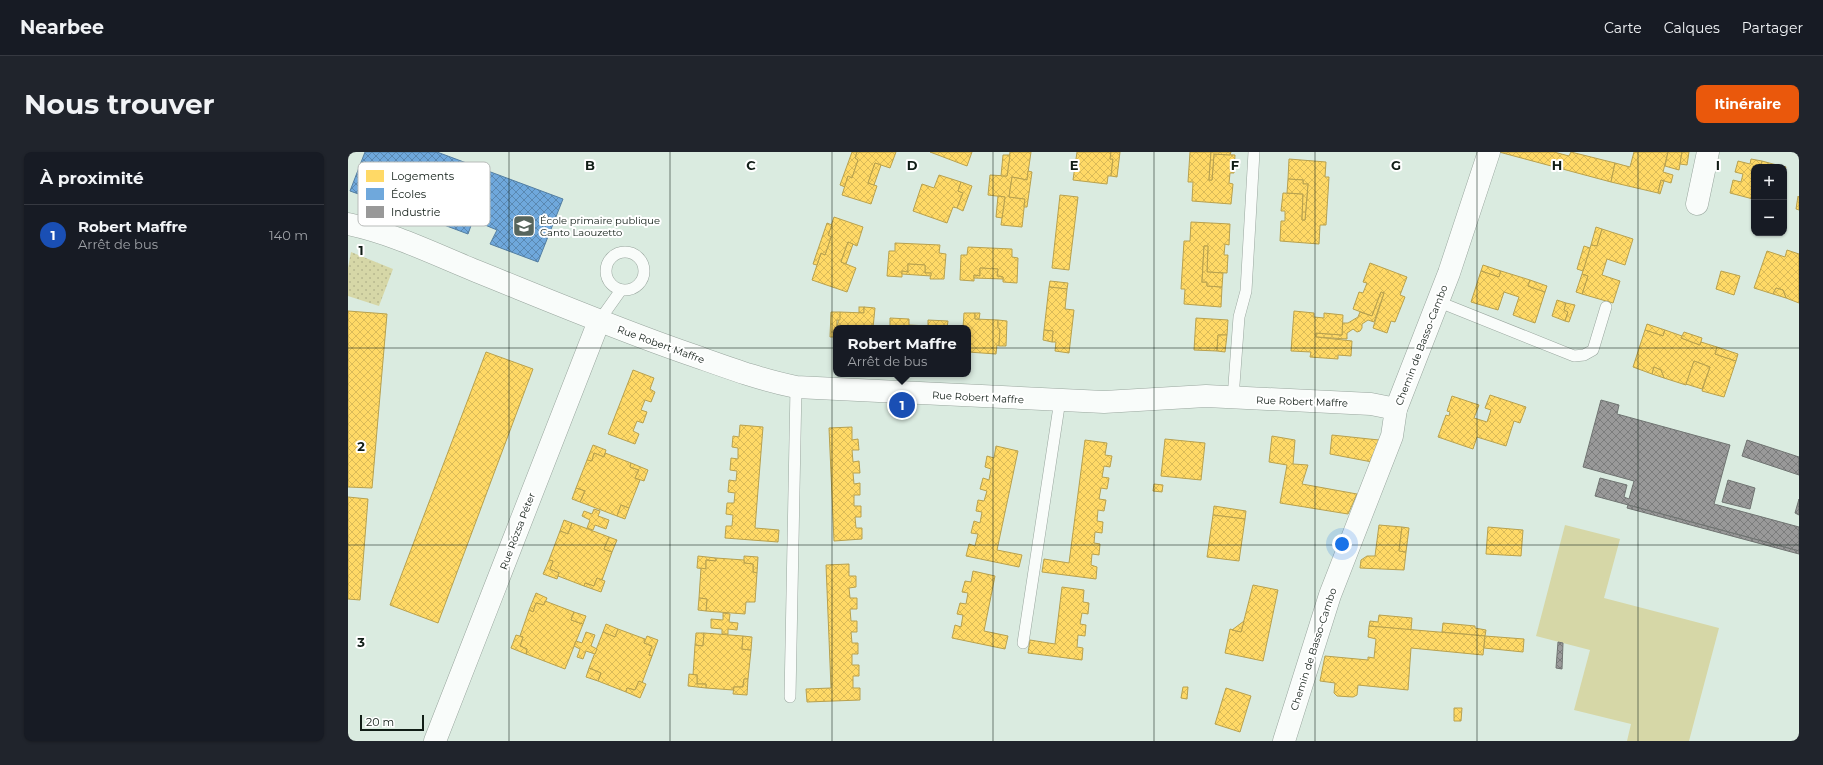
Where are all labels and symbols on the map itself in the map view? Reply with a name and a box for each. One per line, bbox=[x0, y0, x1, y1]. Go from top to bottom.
text: B bbox=[585, 157, 595, 173]
text: C bbox=[746, 157, 756, 173]
text: D bbox=[907, 157, 918, 173]
text: E bbox=[1070, 157, 1079, 173]
text: F bbox=[1231, 157, 1239, 173]
text: G bbox=[1391, 157, 1401, 173]
text: H bbox=[1552, 157, 1562, 173]
text: I bbox=[1716, 157, 1720, 173]
legend bbox=[358, 162, 490, 226]
text: Logements bbox=[391, 169, 455, 183]
text: Écoles bbox=[391, 187, 427, 201]
text: Industrie bbox=[391, 205, 441, 219]
school or university icon: École primaire publique Canto Laouzetto bbox=[511, 213, 537, 239]
place label: École primaire publique Canto Laouzetto bbox=[540, 214, 660, 239]
text: 1 bbox=[358, 242, 364, 258]
street label: Chemin de Basso-Cambo bbox=[1392, 283, 1450, 407]
street label: Rue Robert Maffre bbox=[615, 323, 706, 366]
street label: Rue Robert Maffre bbox=[932, 389, 1024, 406]
pin: 1 bbox=[889, 390, 915, 420]
street label: Rue Robert Maffre bbox=[1256, 393, 1348, 410]
text: 2 bbox=[357, 438, 365, 454]
street label: Rue Rózsa Péter bbox=[497, 491, 538, 572]
your location bbox=[1332, 534, 1352, 554]
street label: Chemin de Basso-Cambo bbox=[1288, 586, 1339, 712]
text: 3 bbox=[356, 634, 365, 650]
scale bar bbox=[360, 713, 424, 732]

